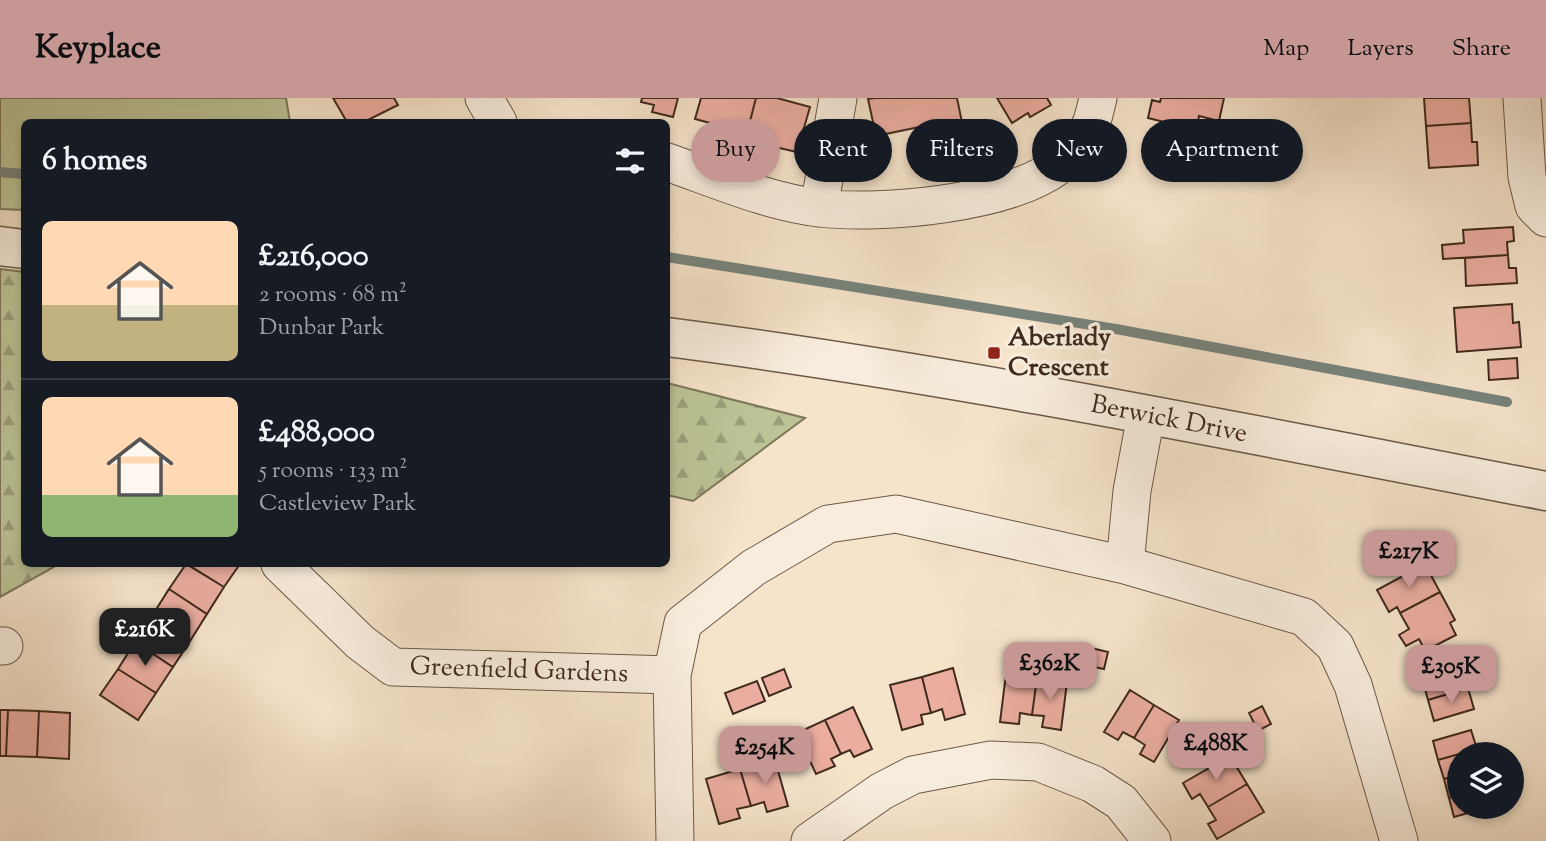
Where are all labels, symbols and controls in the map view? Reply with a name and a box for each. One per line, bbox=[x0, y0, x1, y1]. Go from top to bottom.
text: Keyplace bbox=[35, 25, 161, 73]
text: Map bbox=[1263, 32, 1309, 66]
text: Layers bbox=[1347, 32, 1414, 66]
text: Share bbox=[1452, 32, 1511, 66]
chip: Buy bbox=[691, 119, 780, 182]
chip: Rent bbox=[794, 119, 892, 182]
chip: Filters bbox=[906, 119, 1018, 182]
chip: New bbox=[1032, 119, 1127, 182]
chip: Apartment bbox=[1141, 119, 1303, 182]
text: 6 homes bbox=[42, 140, 147, 183]
icon: filters bbox=[611, 142, 649, 180]
text: £216,000 bbox=[259, 236, 369, 279]
icon: home bbox=[98, 249, 182, 333]
text: 2 rooms · 68 m² bbox=[259, 279, 407, 312]
text: Dunbar Park bbox=[259, 312, 384, 345]
place label: Aberlady Crescent bbox=[1008, 320, 1111, 387]
marker: Aberlady Crescent bbox=[986, 345, 1002, 361]
street label: Berwick Drive bbox=[1088, 387, 1250, 453]
text: £488,000 bbox=[259, 412, 375, 455]
icon: home bbox=[98, 425, 182, 509]
text: 5 rooms · 133 m² bbox=[259, 455, 407, 488]
text: Castleview Park bbox=[259, 488, 416, 521]
pin: £217K bbox=[1360, 531, 1458, 590]
text: £217K bbox=[1379, 536, 1439, 569]
pin: £216K bbox=[96, 608, 194, 668]
text: £216K bbox=[115, 614, 175, 647]
pin: £362K bbox=[1001, 642, 1099, 702]
pin: £305K bbox=[1402, 646, 1500, 705]
text: £362K bbox=[1020, 648, 1080, 681]
street label: Greenfield Gardens bbox=[409, 649, 629, 693]
text: £305K bbox=[1422, 651, 1480, 684]
pin: £488K bbox=[1167, 722, 1265, 782]
pin: £254K bbox=[716, 726, 814, 786]
text: £488K bbox=[1184, 728, 1248, 761]
text: £254K bbox=[735, 732, 795, 765]
map controls bbox=[1447, 742, 1524, 819]
button: layers bbox=[1447, 742, 1524, 819]

